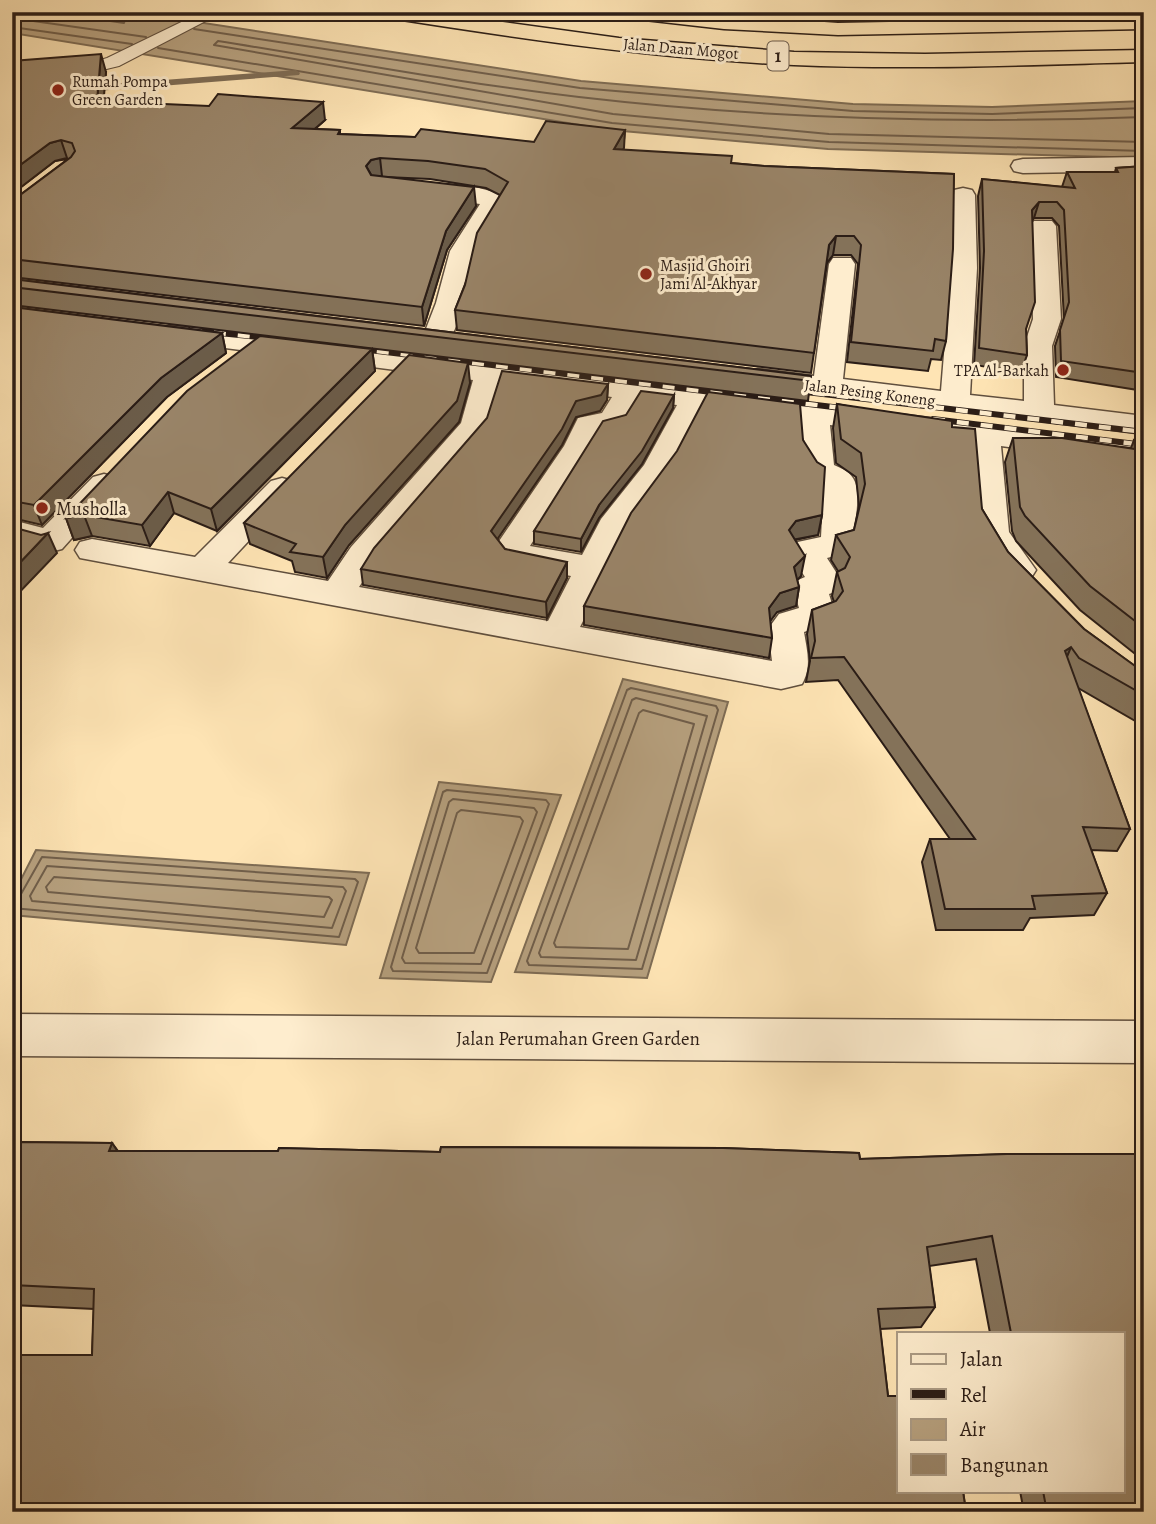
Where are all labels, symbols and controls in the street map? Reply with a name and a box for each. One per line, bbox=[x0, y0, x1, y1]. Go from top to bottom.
street label: Jalan Daan Mogot bbox=[622, 33, 740, 65]
road number: 1 bbox=[768, 42, 788, 70]
place label: Rumah Pompa Green Garden bbox=[72, 71, 168, 111]
marker: Rumah Pompa Green Garden bbox=[50, 82, 66, 98]
place label: Masjid Ghoiri Jami Al-Akhyar bbox=[660, 255, 757, 295]
marker: Masjid Ghoiri Jami Al-Akhyar bbox=[638, 266, 654, 282]
place label: TPA Al-Barkah bbox=[954, 360, 1049, 382]
marker: TPA Al-Barkah bbox=[1055, 362, 1071, 378]
street label: Jalan Pesing Koneng bbox=[803, 374, 937, 412]
place label: Musholla bbox=[56, 496, 128, 522]
marker: Musholla bbox=[34, 500, 50, 516]
street label: Jalan Perumahan Green Garden bbox=[456, 1026, 700, 1052]
legend bbox=[897, 1332, 1124, 1492]
text: Jalan bbox=[960, 1345, 1002, 1373]
text: Rel bbox=[960, 1381, 987, 1409]
text: Air bbox=[959, 1415, 986, 1443]
text: Bangunan bbox=[960, 1451, 1049, 1479]

